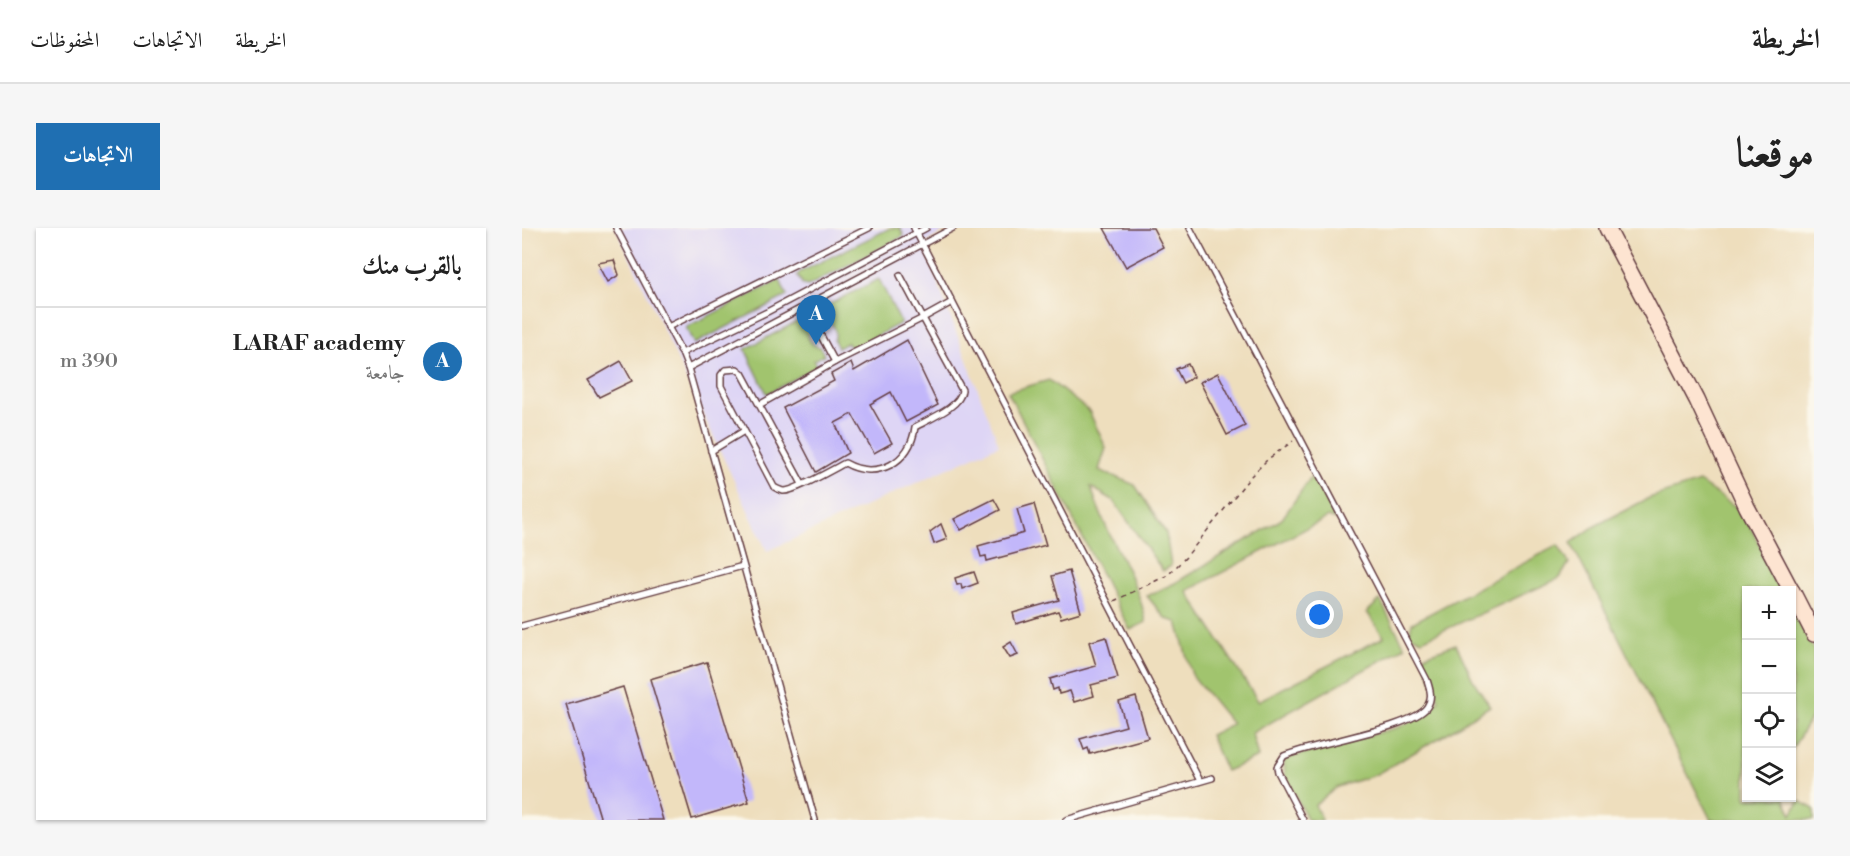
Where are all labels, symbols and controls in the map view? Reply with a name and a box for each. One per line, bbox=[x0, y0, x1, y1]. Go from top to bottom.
text: الخريطة bbox=[1752, 22, 1820, 57]
text: المحفوظات bbox=[30, 28, 99, 54]
text: الاتجاهات bbox=[132, 28, 202, 54]
text: الخريطة bbox=[235, 28, 286, 54]
button: الاتجاهات bbox=[36, 123, 160, 190]
text: موقعنا bbox=[1736, 127, 1814, 180]
text: بالقرب منك bbox=[362, 250, 462, 282]
pin: A bbox=[796, 296, 836, 345]
text: LARAF academy bbox=[233, 330, 405, 357]
text: 390 m bbox=[60, 349, 118, 374]
text: A bbox=[435, 349, 450, 374]
text: جامعة bbox=[366, 361, 405, 386]
map controls bbox=[1742, 586, 1796, 802]
button: + bbox=[1742, 586, 1796, 640]
your location bbox=[1305, 600, 1334, 629]
button: − bbox=[1742, 640, 1796, 694]
button: locate bbox=[1742, 694, 1796, 748]
button: layers bbox=[1742, 748, 1796, 802]

